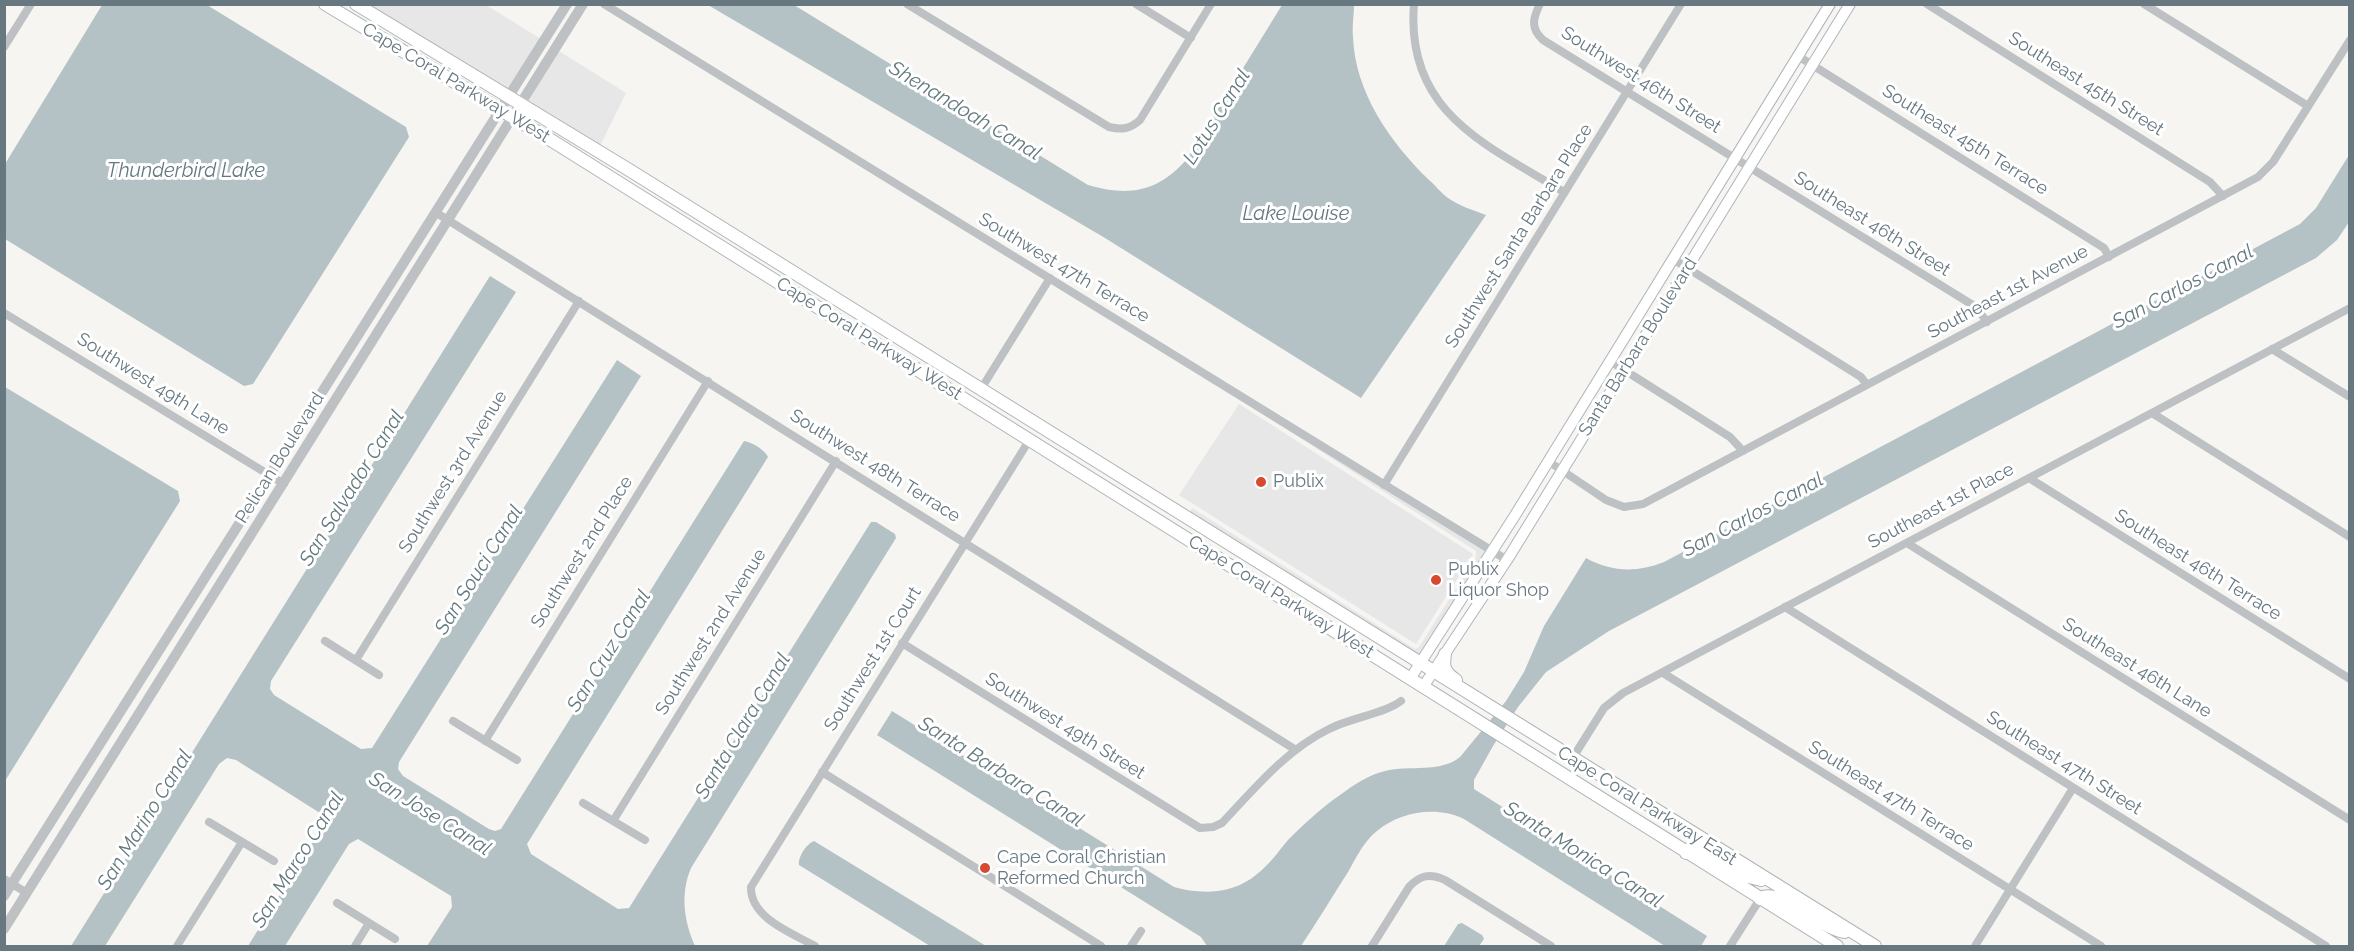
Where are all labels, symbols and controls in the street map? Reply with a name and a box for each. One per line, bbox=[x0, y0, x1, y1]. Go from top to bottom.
street label: Cape Coral Parkway West bbox=[358, 18, 554, 148]
street label: Southwest 46th Street bbox=[1557, 22, 1725, 138]
street label: Southeast 45th Street bbox=[2004, 27, 2168, 141]
water label: Shenandoah Canal bbox=[885, 56, 1045, 166]
water label: Lotus Canal bbox=[1178, 65, 1256, 169]
street label: Southeast 45th Terrace bbox=[1878, 80, 2052, 200]
street label: Southwest Santa Barbara Place bbox=[1441, 120, 1597, 352]
water label: Thunderbird Lake bbox=[107, 159, 265, 183]
street label: Southeast 46th Street bbox=[1790, 167, 1954, 281]
water label: Lake Louise bbox=[1243, 202, 1349, 226]
street label: Southwest 47th Terrace bbox=[975, 208, 1153, 328]
water label: San Carlos Canal bbox=[2108, 240, 2258, 334]
street label: Southeast 1st Avenue bbox=[1924, 241, 2092, 343]
street label: Santa Barbara Boulevard bbox=[1574, 254, 1702, 440]
street label: Cape Coral Parkway West bbox=[772, 273, 966, 405]
street label: Southwest 49th Lane bbox=[73, 328, 233, 440]
street label: Southwest 3rd Avenue bbox=[394, 387, 512, 557]
street label: Pelican Boulevard bbox=[231, 389, 329, 527]
street label: Southwest 48th Terrace bbox=[786, 405, 964, 527]
water label: San Salvador Canal bbox=[294, 406, 410, 570]
street label: Southeast 1st Place bbox=[1864, 458, 2018, 554]
water label: San Carlos Canal bbox=[1678, 468, 1828, 562]
place label: Publix bbox=[1273, 471, 1324, 493]
street label: Southwest 2nd Place bbox=[527, 472, 637, 632]
marker: Publix bbox=[1254, 475, 1268, 489]
water label: San Souci Canal bbox=[430, 501, 528, 639]
street label: Southeast 46th Terrace bbox=[2111, 505, 2285, 625]
street label: Cape Coral Parkway West bbox=[1184, 531, 1378, 663]
street label: Southwest 2nd Avenue bbox=[651, 545, 771, 719]
place label: Publix Liquor Shop bbox=[1448, 559, 1549, 602]
marker: Publix Liquor Shop bbox=[1429, 573, 1443, 587]
street label: Southwest 1st Court bbox=[820, 583, 926, 735]
water label: San Cruz Canal bbox=[562, 586, 656, 716]
street label: Southeast 46th Lane bbox=[2058, 613, 2216, 723]
water label: Santa Clara Canal bbox=[690, 649, 796, 803]
street label: Southwest 49th Street bbox=[981, 668, 1149, 784]
street label: Southeast 47th Street bbox=[1982, 706, 2146, 820]
water label: Santa Barbara Canal bbox=[914, 711, 1088, 833]
street label: Southeast 47th Terrace bbox=[1804, 736, 1978, 856]
street label: Cape Coral Parkway East bbox=[1553, 742, 1741, 870]
water label: San Marino Canal bbox=[92, 746, 198, 894]
water label: San Jose Canal bbox=[365, 767, 495, 861]
water label: San Marco Canal bbox=[247, 788, 349, 932]
water label: Santa Monica Canal bbox=[1499, 797, 1667, 913]
place label: Cape Coral Christian Reformed Church bbox=[997, 847, 1166, 890]
marker: Cape Coral Christian Reformed Church bbox=[978, 861, 992, 875]

